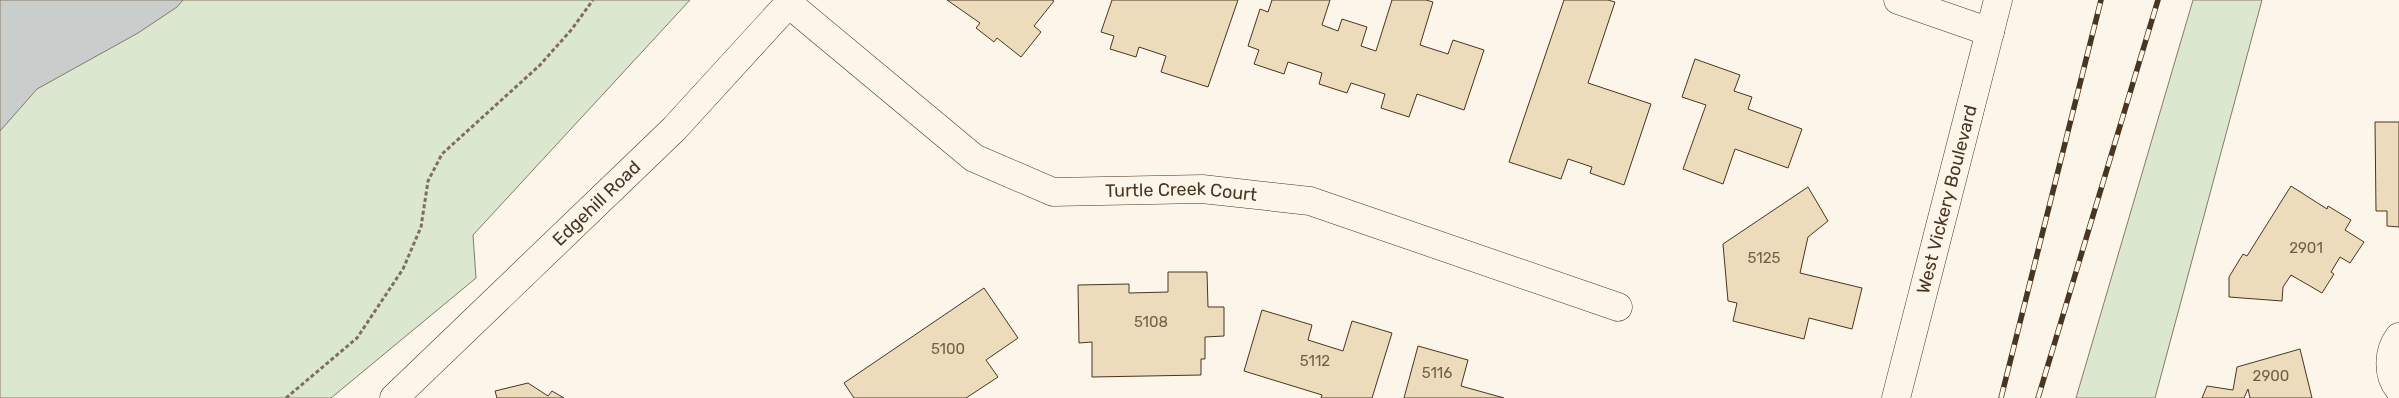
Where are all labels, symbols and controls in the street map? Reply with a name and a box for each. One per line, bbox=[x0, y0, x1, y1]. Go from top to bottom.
street label: West Vickery Boulevard bbox=[1912, 103, 1982, 296]
street label: Edgehill Road bbox=[548, 156, 645, 251]
street label: Turtle Creek Court bbox=[1105, 178, 1258, 206]
house number: 2901 bbox=[2289, 239, 2323, 257]
house number: 5125 bbox=[1748, 249, 1780, 267]
house number: 5108 bbox=[1134, 313, 1168, 331]
house number: 5100 bbox=[931, 340, 965, 358]
house number: 5112 bbox=[1300, 352, 1330, 370]
house number: 5116 bbox=[1422, 364, 1452, 382]
house number: 2900 bbox=[2253, 367, 2289, 385]

